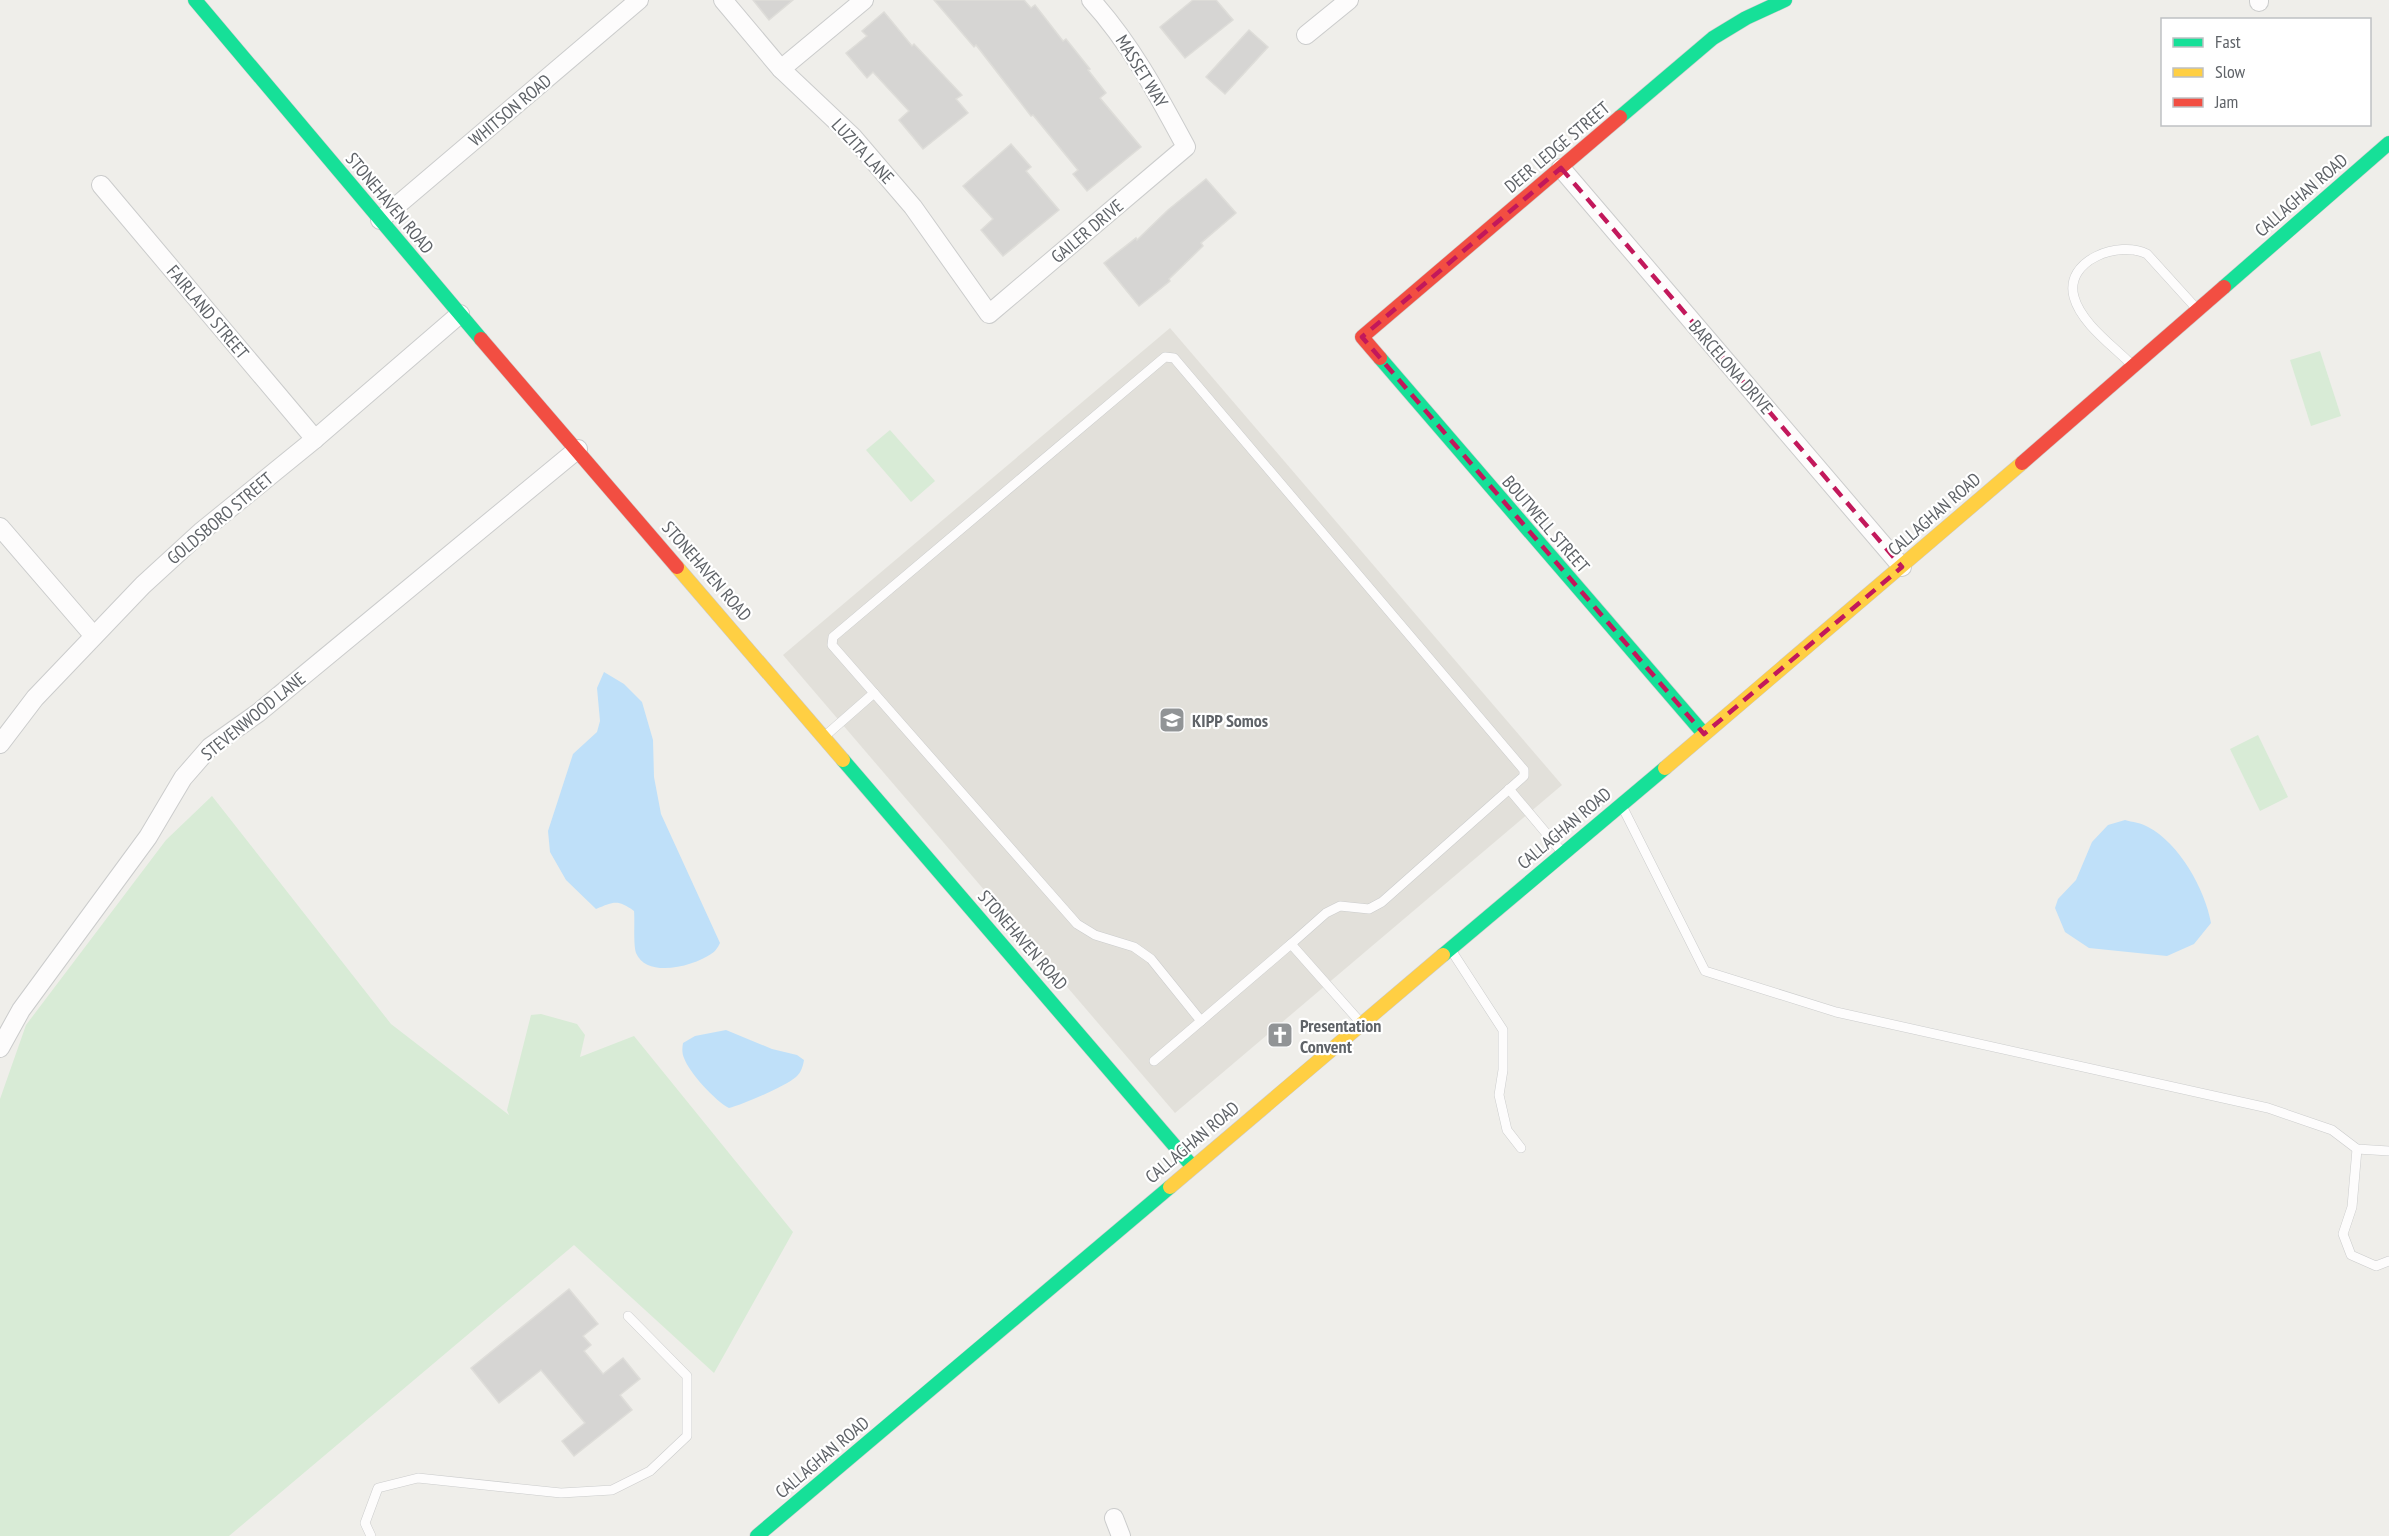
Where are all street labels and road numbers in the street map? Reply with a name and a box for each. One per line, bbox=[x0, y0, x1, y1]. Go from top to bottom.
street label: MASSET WAY bbox=[1111, 30, 1174, 112]
street label: WHITSON ROAD bbox=[464, 69, 556, 151]
street label: DEER LEDGE STREET bbox=[1500, 96, 1614, 198]
street label: LUZITA LANE bbox=[827, 113, 899, 189]
street label: STONEHAVEN ROAD bbox=[341, 148, 439, 258]
street label: CALLAGHAN ROAD bbox=[2250, 148, 2352, 242]
street label: GAILER DRIVE bbox=[1046, 194, 1128, 268]
street label: FAIRLAND STREET bbox=[162, 260, 254, 364]
street label: BARCELONA DRIVE bbox=[1684, 315, 1778, 419]
street label: GOLDSBORO STREET bbox=[162, 467, 278, 569]
street label: CALLAGHAN ROAD bbox=[1883, 467, 1985, 561]
street label: BOUTWELL STREET bbox=[1497, 471, 1595, 577]
street label: STONEHAVEN ROAD bbox=[657, 516, 757, 626]
street label: STEVENWOOD LANE bbox=[196, 667, 310, 765]
street label: CALLAGHAN ROAD bbox=[1512, 782, 1616, 874]
street label: STONEHAVEN ROAD bbox=[973, 885, 1073, 995]
street label: CALLAGHAN ROAD bbox=[1140, 1096, 1244, 1188]
street label: CALLAGHAN ROAD bbox=[770, 1411, 874, 1503]

